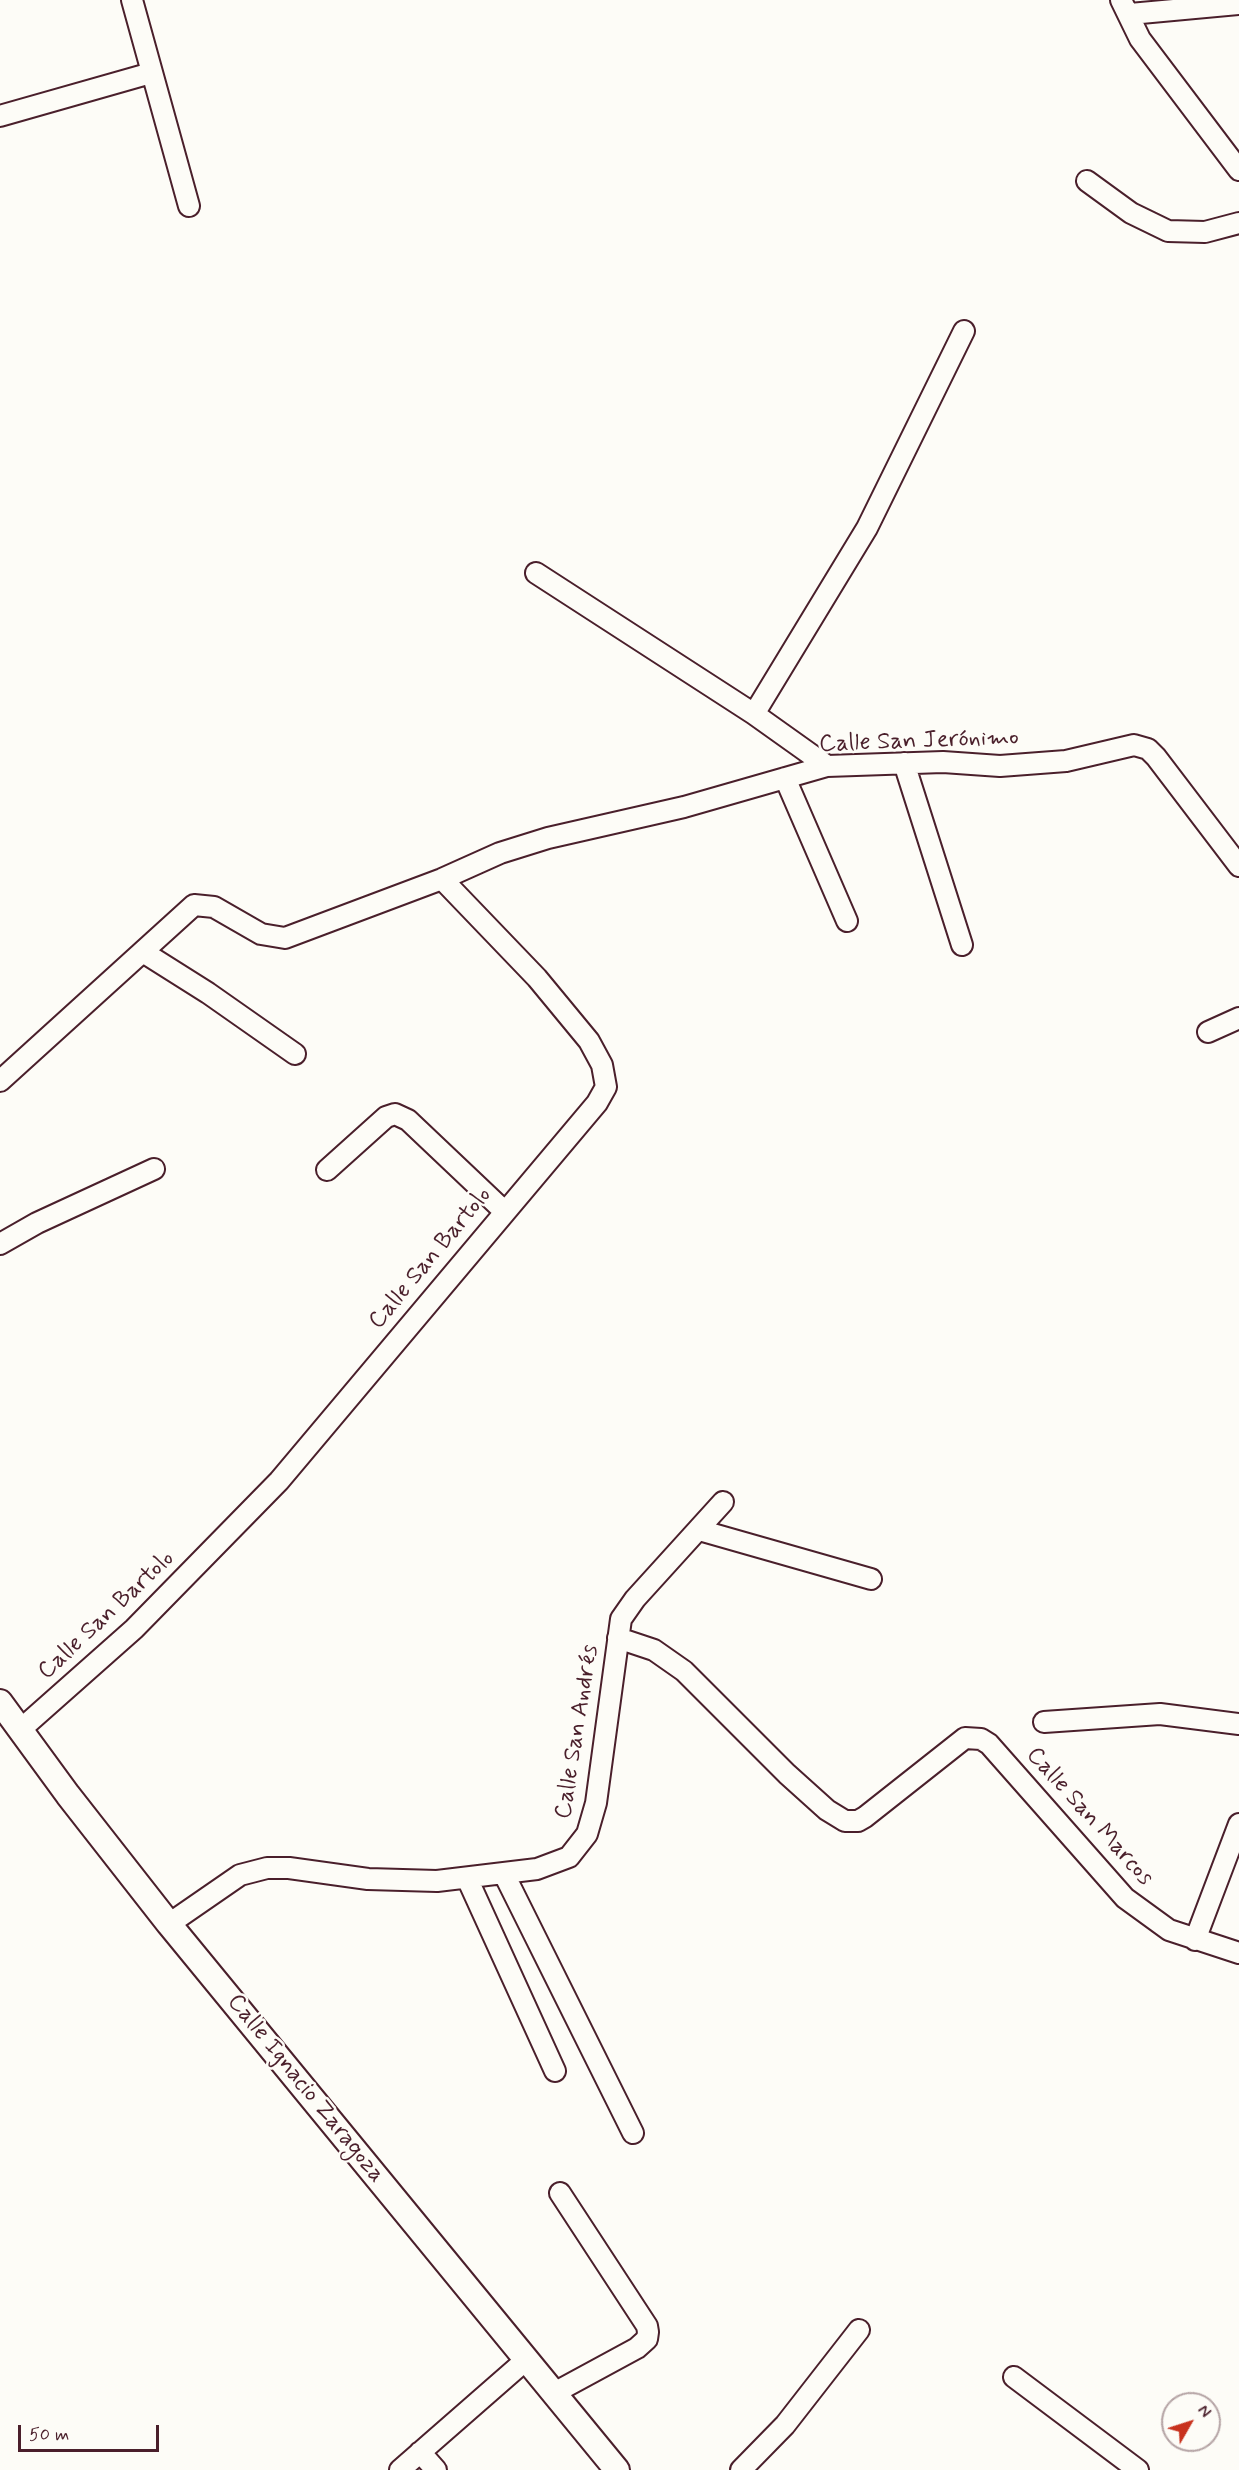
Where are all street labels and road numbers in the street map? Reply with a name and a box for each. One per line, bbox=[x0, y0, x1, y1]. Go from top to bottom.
street label: Calle San Jerónimo bbox=[819, 724, 1019, 760]
street label: Calle San Bartolo bbox=[363, 1182, 499, 1336]
street label: Calle San Bartolo bbox=[33, 1545, 181, 1687]
street label: Calle San Andrés bbox=[550, 1643, 606, 1821]
street label: Calle San Marcos bbox=[1019, 1742, 1159, 1892]
street label: Calle Ignacio Zaragoza bbox=[220, 1989, 390, 2189]

